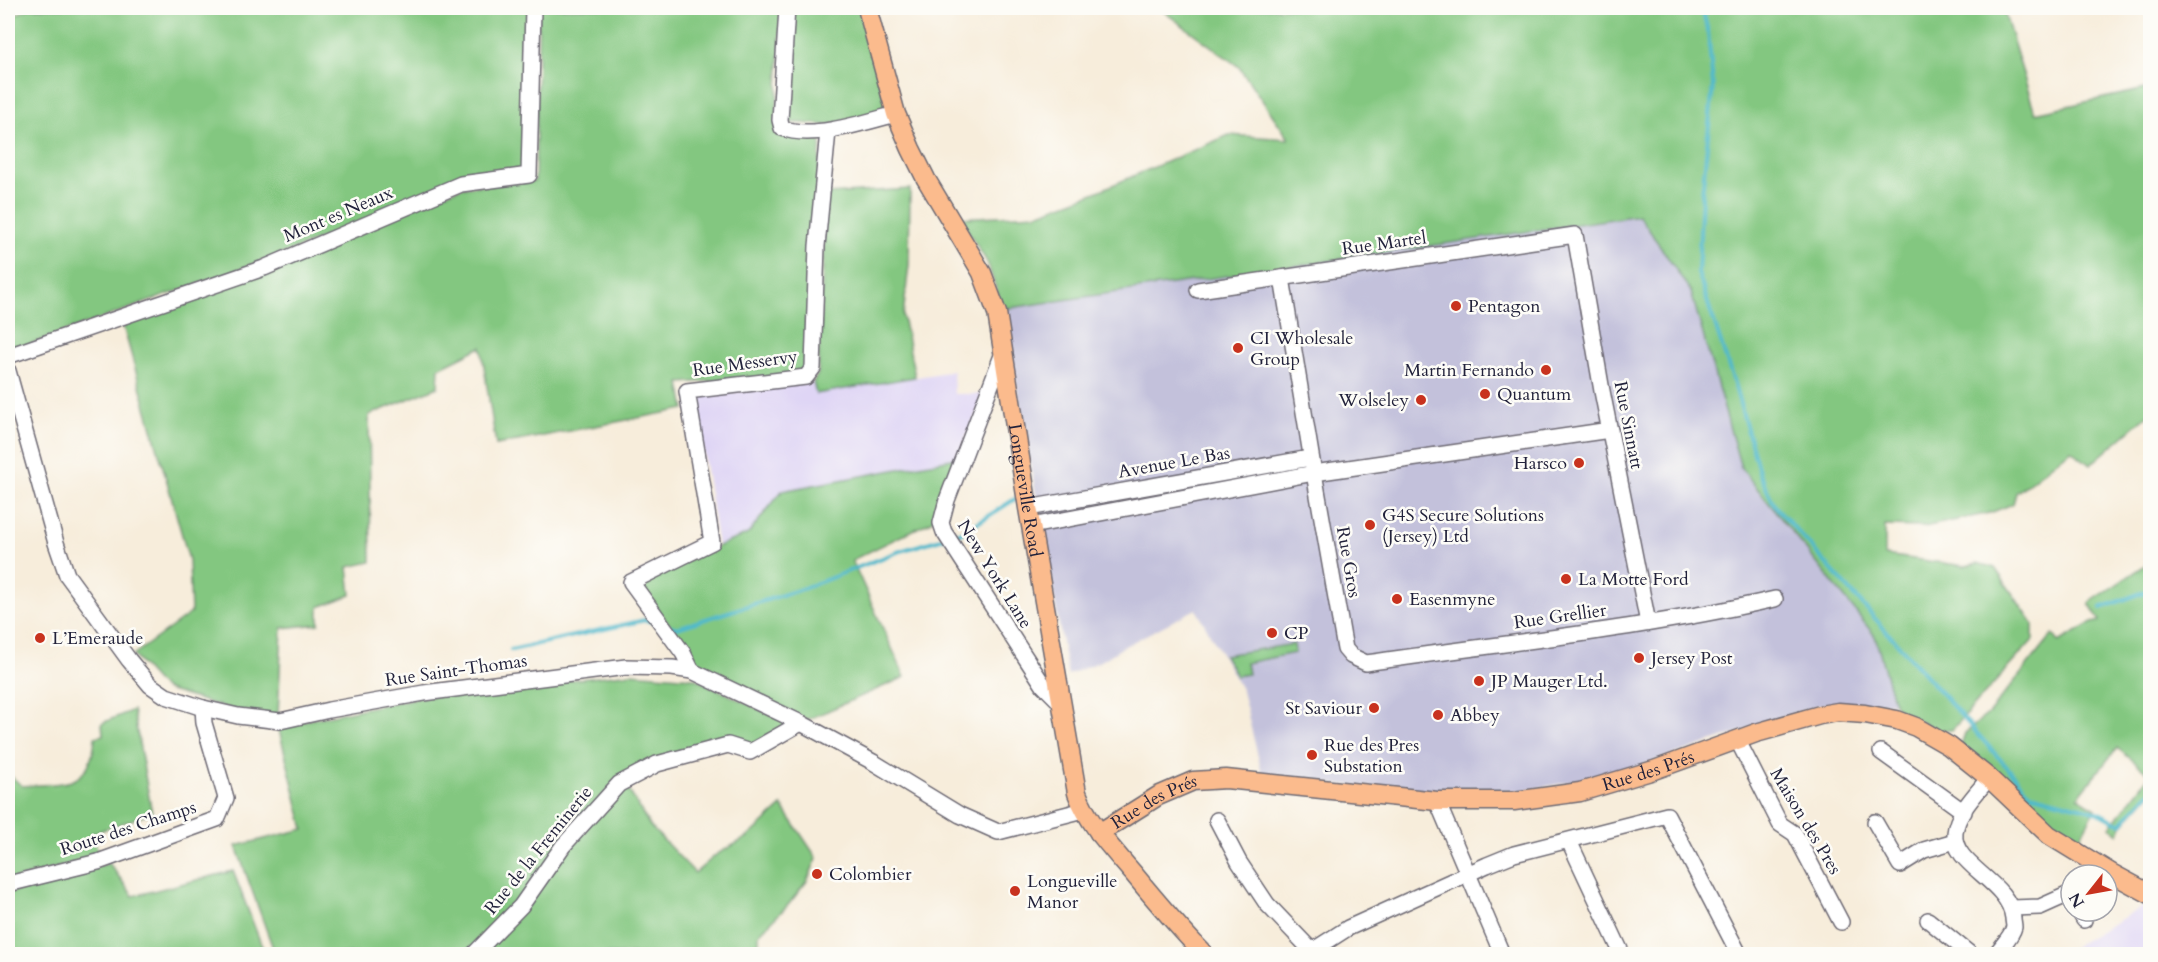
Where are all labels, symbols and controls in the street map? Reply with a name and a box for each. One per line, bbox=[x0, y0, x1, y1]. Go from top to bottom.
street label: Mont es Neaux bbox=[280, 180, 397, 249]
street label: Rue Martel bbox=[1340, 225, 1428, 262]
place label: Pentagon bbox=[1468, 294, 1541, 319]
marker: Pentagon bbox=[1449, 299, 1463, 313]
place label: CI Wholesale Group bbox=[1250, 326, 1354, 372]
marker: CI Wholesale Group bbox=[1231, 341, 1245, 355]
street label: Rue Messervy bbox=[691, 344, 800, 383]
place label: Martin Fernando bbox=[1404, 358, 1534, 383]
marker: Martin Fernando bbox=[1539, 363, 1553, 377]
street label: Rue Sinnatt bbox=[1608, 379, 1649, 471]
place label: Quantum bbox=[1497, 382, 1572, 407]
marker: Quantum bbox=[1478, 387, 1492, 401]
place label: Wolseley bbox=[1337, 388, 1409, 413]
marker: Wolseley bbox=[1414, 393, 1428, 407]
street label: Longueville Road bbox=[1002, 422, 1048, 559]
street label: Avenue Le Bas bbox=[1116, 440, 1232, 485]
place label: Harsco bbox=[1514, 451, 1567, 476]
marker: Harsco bbox=[1572, 456, 1586, 470]
place label: G4S Secure Solutions (Jersey) Ltd bbox=[1382, 503, 1544, 549]
street label: New York Lane bbox=[951, 515, 1038, 633]
marker: G4S Secure Solutions (Jersey) Ltd bbox=[1363, 518, 1377, 532]
street label: Rue Gros bbox=[1330, 525, 1367, 600]
place label: La Motte Ford bbox=[1578, 567, 1689, 592]
marker: La Motte Ford bbox=[1559, 572, 1573, 586]
place label: Easenmyne bbox=[1409, 587, 1495, 612]
marker: Easenmyne bbox=[1390, 592, 1404, 606]
street label: Rue Grellier bbox=[1512, 598, 1608, 635]
place label: CP bbox=[1284, 621, 1309, 646]
place label: L’Emeraude bbox=[52, 626, 143, 651]
marker: CP bbox=[1265, 626, 1279, 640]
marker: L’Emeraude bbox=[33, 631, 47, 645]
place label: Jersey Post bbox=[1648, 646, 1733, 671]
street label: Rue Saint-Thomas bbox=[384, 648, 529, 693]
marker: Jersey Post bbox=[1632, 651, 1646, 665]
place label: JP Mauger Ltd. bbox=[1488, 669, 1608, 694]
marker: JP Mauger Ltd. bbox=[1472, 674, 1486, 688]
place label: St Saviour bbox=[1285, 696, 1362, 721]
marker: St Saviour bbox=[1367, 701, 1381, 715]
place label: Abbey bbox=[1450, 703, 1500, 728]
marker: Abbey bbox=[1431, 708, 1445, 722]
place label: Rue des Pres Substation bbox=[1324, 733, 1419, 779]
street label: Rue des Prés bbox=[1599, 744, 1698, 798]
marker: Rue des Pres Substation bbox=[1305, 748, 1319, 762]
street label: Maison des Pres bbox=[1764, 763, 1847, 879]
street label: Rue des Prés bbox=[1106, 769, 1198, 835]
street label: Rue de la Freminerie bbox=[479, 781, 598, 920]
street label: Route des Champs bbox=[57, 795, 199, 862]
place label: Colombier bbox=[829, 862, 912, 887]
north arrow bbox=[2059, 863, 2119, 923]
marker: Colombier bbox=[810, 867, 824, 881]
place label: Longueville Manor bbox=[1027, 869, 1118, 915]
marker: Longueville Manor bbox=[1008, 884, 1022, 898]
text: N bbox=[2064, 888, 2090, 912]

